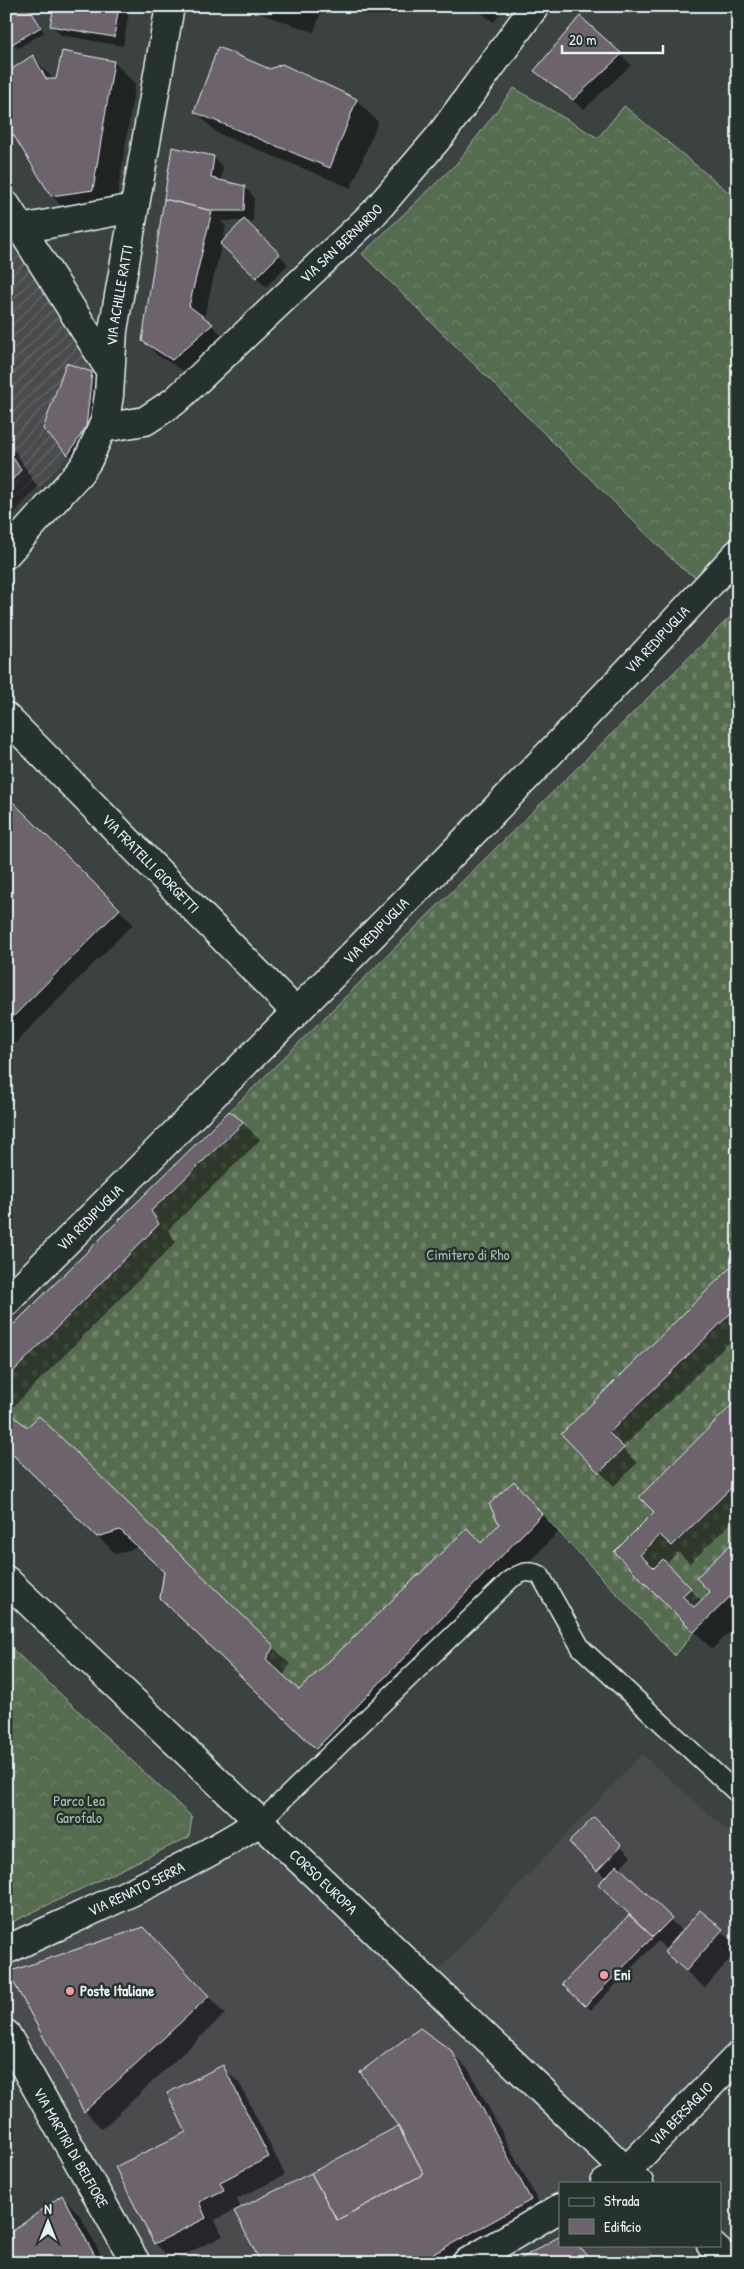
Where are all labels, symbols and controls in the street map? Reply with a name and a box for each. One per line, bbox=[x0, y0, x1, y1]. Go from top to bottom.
scale bar bbox=[562, 22, 663, 54]
text: 20 m bbox=[569, 29, 596, 50]
street label: VIA SAN BERNARDO bbox=[295, 199, 388, 288]
street label: VIA ACHILLE RATTI bbox=[101, 243, 138, 346]
street label: VIA REDIPUGLIA bbox=[620, 600, 695, 678]
street label: VIA FRATELLI GIORGETTI bbox=[97, 809, 204, 918]
street label: VIA REDIPUGLIA bbox=[338, 892, 414, 969]
street label: VIA REDIPUGLIA bbox=[52, 1179, 128, 1255]
park label: Cimitero di Rho bbox=[426, 1244, 510, 1265]
park label: Parco Lea Garofalo bbox=[53, 1790, 105, 1828]
street label: CORSO EUROPA bbox=[285, 1844, 363, 1920]
street label: VIA RENATO SERRA bbox=[85, 1856, 189, 1921]
place label: Eni bbox=[614, 1964, 631, 1985]
marker: Eni bbox=[598, 1969, 610, 1981]
place label: Poste Italiane bbox=[80, 1980, 154, 2001]
marker: Poste Italiane bbox=[64, 1985, 76, 1997]
street label: VIA BERSAGLIO bbox=[645, 2077, 718, 2150]
street label: VIA MARTIRI DI BELFIORE bbox=[29, 2084, 114, 2212]
legend bbox=[559, 2182, 722, 2246]
text: Strada bbox=[604, 2190, 640, 2211]
north arrow bbox=[22, 2196, 72, 2246]
text: N bbox=[44, 2199, 52, 2218]
text: Edificio bbox=[604, 2216, 641, 2237]

